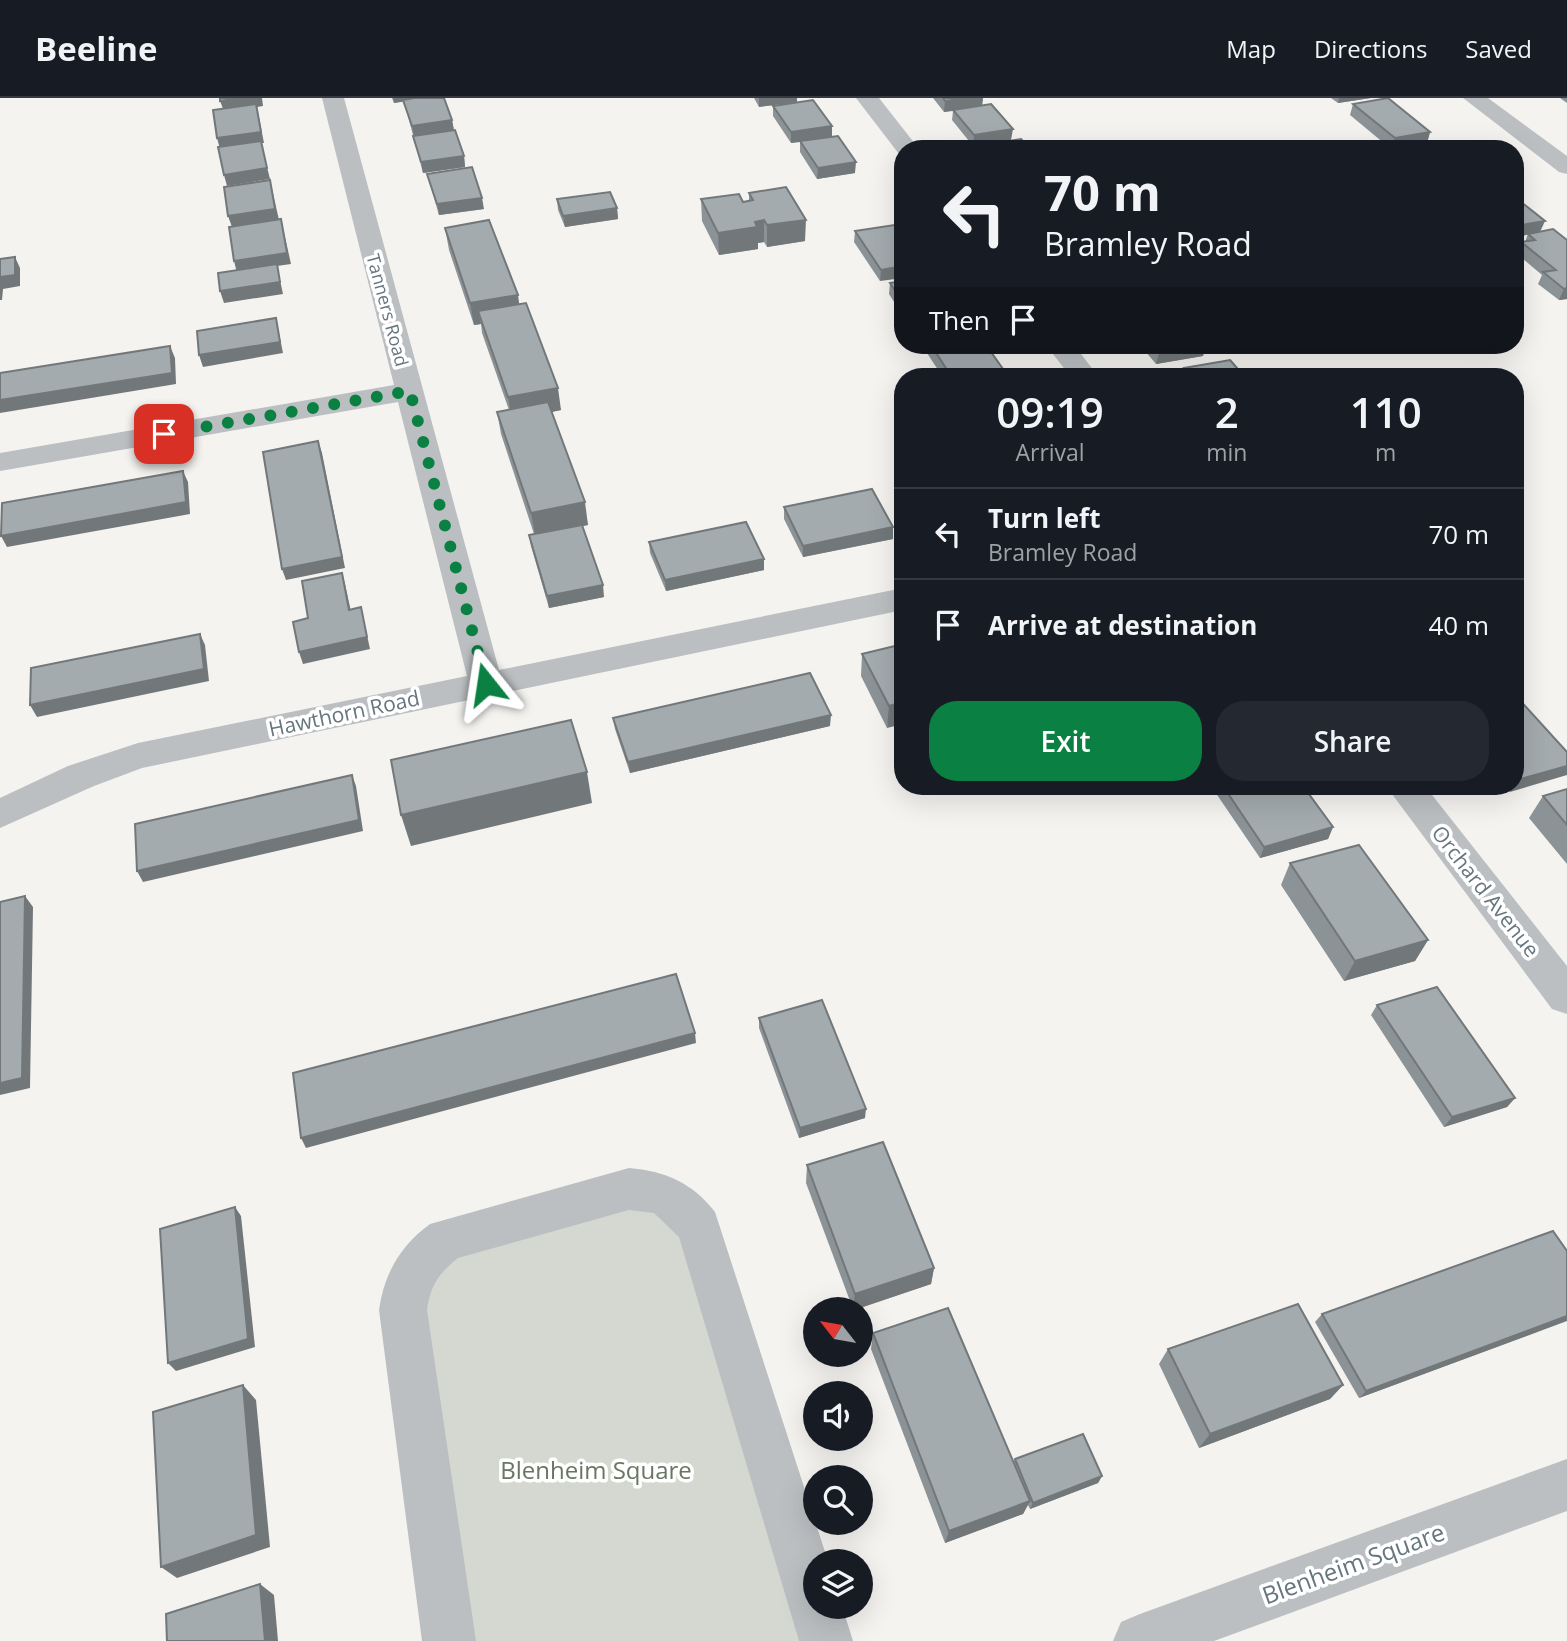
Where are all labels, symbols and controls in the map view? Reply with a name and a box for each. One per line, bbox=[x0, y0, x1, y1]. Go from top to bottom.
text: Beeline bbox=[35, 26, 158, 71]
text: Map bbox=[1226, 32, 1276, 65]
text: Directions bbox=[1314, 32, 1427, 65]
text: Saved bbox=[1465, 32, 1532, 65]
text: 70 m bbox=[1044, 159, 1161, 225]
icon: left bbox=[929, 168, 1020, 259]
text: Bramley Road bbox=[1044, 222, 1252, 265]
street label: Tanners Road bbox=[361, 251, 415, 369]
icon: arrive bbox=[1004, 301, 1042, 339]
text: Then bbox=[929, 302, 990, 338]
text: 09:19 bbox=[996, 383, 1104, 440]
text: 2 bbox=[1215, 383, 1239, 440]
text: 110 bbox=[1350, 383, 1422, 440]
pin bbox=[134, 404, 194, 464]
icon: arrive bbox=[145, 415, 183, 453]
text: Arrival bbox=[1015, 436, 1085, 468]
text: min bbox=[1206, 436, 1247, 468]
text: m bbox=[1375, 436, 1396, 468]
text: Turn left bbox=[988, 500, 1100, 536]
icon: left bbox=[929, 515, 967, 553]
text: 70 m bbox=[1428, 516, 1489, 552]
text: Bramley Road bbox=[988, 536, 1137, 568]
icon: arrive bbox=[929, 606, 967, 644]
text: Arrive at destination bbox=[988, 607, 1257, 643]
text: 40 m bbox=[1428, 607, 1489, 643]
position arrow bbox=[449, 647, 523, 721]
street label: Hawthorn Road bbox=[266, 683, 422, 743]
button: Exit bbox=[929, 701, 1202, 781]
button: Share bbox=[1216, 701, 1489, 781]
street label: Orchard Avenue bbox=[1426, 820, 1546, 962]
north arrow bbox=[803, 1297, 873, 1367]
map controls bbox=[803, 1297, 873, 1619]
button: sound bbox=[803, 1381, 873, 1451]
park label: Blenheim Square bbox=[500, 1453, 692, 1486]
button: search bbox=[803, 1465, 873, 1535]
street label: Blenheim Square bbox=[1257, 1515, 1449, 1611]
button: layers bbox=[803, 1549, 873, 1619]

